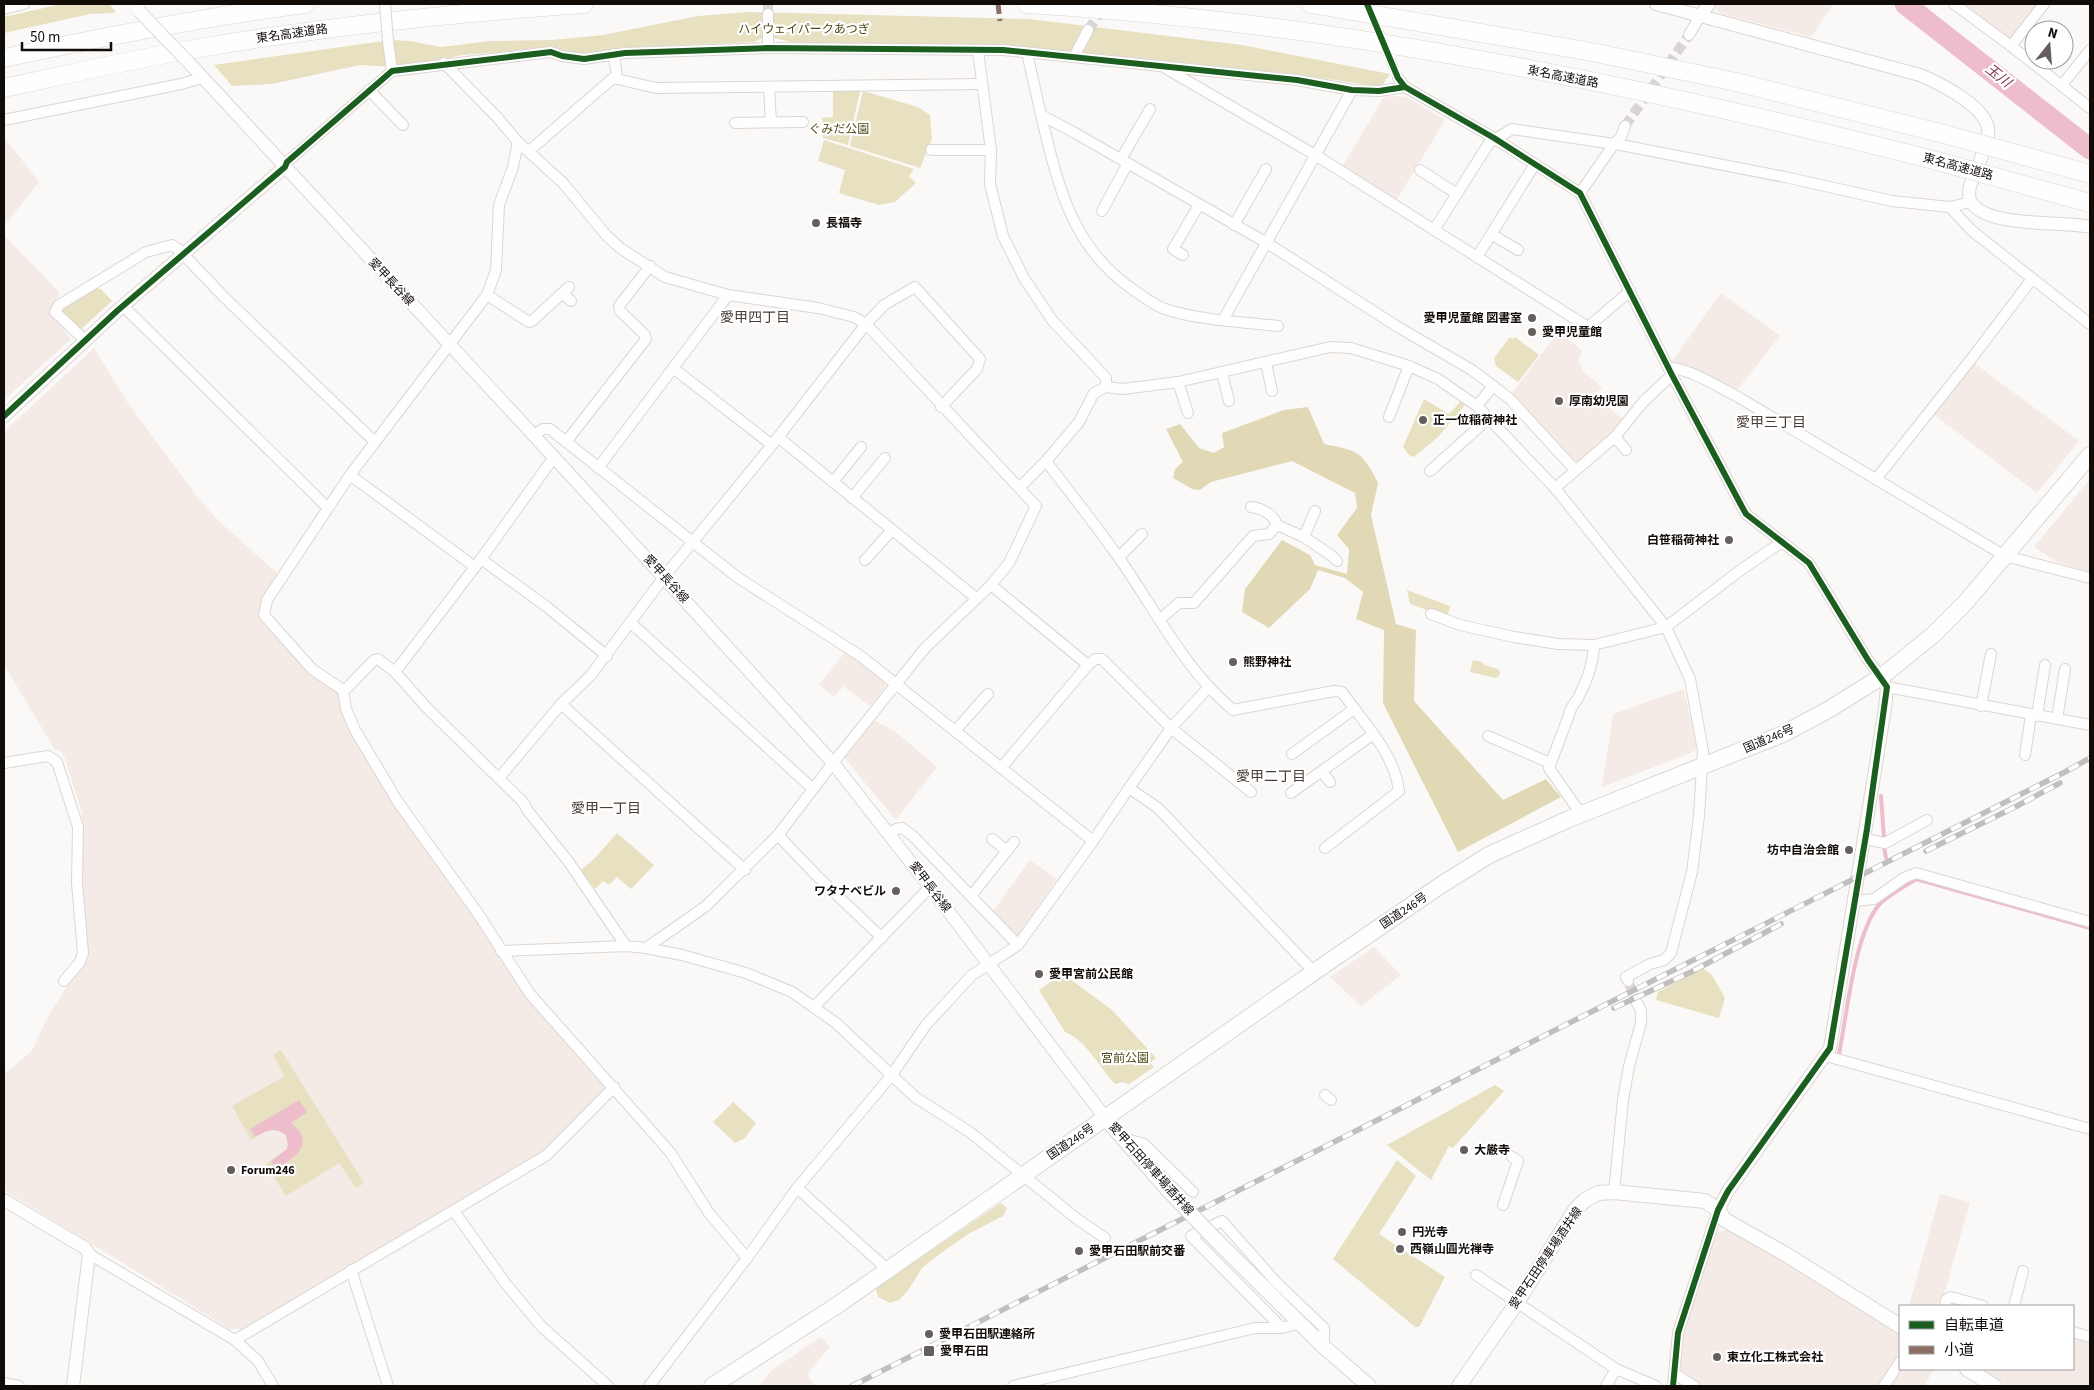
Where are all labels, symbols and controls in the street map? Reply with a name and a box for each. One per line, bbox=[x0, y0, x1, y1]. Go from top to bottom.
scale bar bbox=[22, 20, 111, 52]
north arrow bbox=[2024, 20, 2074, 70]
street label: 東名高速道路 bbox=[255, 21, 329, 47]
park label: ハイウェイパークあつぎ bbox=[738, 21, 870, 38]
text: N bbox=[2045, 23, 2060, 44]
text: 50 m bbox=[30, 27, 60, 48]
water label: 玉川 bbox=[1981, 60, 2017, 94]
street label: 東名高速道路 bbox=[1526, 62, 1600, 92]
park label: ぐみだ公園 bbox=[809, 121, 869, 138]
street label: 東名高速道路 bbox=[1921, 149, 1995, 185]
place label: 長福寺 bbox=[826, 215, 862, 232]
marker: 長福寺 bbox=[810, 217, 822, 229]
street label: 愛甲長谷線 bbox=[364, 254, 418, 310]
district label: 愛甲四丁目 bbox=[720, 308, 790, 328]
place label: 愛甲児童館 図書室 bbox=[1424, 310, 1522, 327]
marker: 愛甲児童館 図書室 bbox=[1526, 312, 1538, 324]
place label: 愛甲児童館 bbox=[1542, 324, 1602, 341]
marker: 愛甲児童館 bbox=[1526, 326, 1538, 338]
place label: 厚南幼児園 bbox=[1569, 393, 1629, 410]
marker: 厚南幼児園 bbox=[1553, 395, 1565, 407]
place label: 正一位稲荷神社 bbox=[1433, 412, 1517, 429]
district label: 愛甲三丁目 bbox=[1736, 413, 1806, 433]
marker: 正一位稲荷神社 bbox=[1417, 414, 1429, 426]
place label: 白笹稲荷神社 bbox=[1647, 532, 1719, 549]
marker: 白笹稲荷神社 bbox=[1723, 534, 1735, 546]
street label: 愛甲長谷線 bbox=[640, 551, 692, 607]
place label: 熊野神社 bbox=[1243, 654, 1291, 671]
marker: 熊野神社 bbox=[1227, 656, 1239, 668]
street label: 国道246号 bbox=[1741, 721, 1797, 757]
district label: 愛甲二丁目 bbox=[1236, 767, 1306, 787]
district label: 愛甲一丁目 bbox=[571, 799, 641, 819]
place label: 坊中自治会館 bbox=[1767, 842, 1839, 859]
marker: 坊中自治会館 bbox=[1843, 844, 1855, 856]
street label: 愛甲長谷線 bbox=[905, 858, 955, 916]
place label: ワタナベビル bbox=[814, 883, 886, 900]
marker: ワタナベビル bbox=[890, 885, 902, 897]
street label: 国道246号 bbox=[1377, 889, 1431, 933]
place label: 愛甲宮前公民館 bbox=[1049, 966, 1133, 983]
marker: 愛甲宮前公民館 bbox=[1033, 968, 1045, 980]
park label: 宮前公園 bbox=[1101, 1050, 1149, 1067]
street label: 愛甲石田停車場酒井線 bbox=[1105, 1119, 1197, 1219]
street label: 国道246号 bbox=[1044, 1120, 1098, 1164]
place label: 大厳寺 bbox=[1474, 1142, 1510, 1159]
marker: 大厳寺 bbox=[1458, 1144, 1470, 1156]
place label: Forum246 bbox=[241, 1162, 295, 1179]
marker: Forum246 bbox=[225, 1164, 237, 1176]
street label: 愛甲石田停車場酒井線 bbox=[1505, 1203, 1587, 1313]
place label: 円光寺 bbox=[1412, 1224, 1448, 1241]
marker: 円光寺 bbox=[1396, 1226, 1408, 1238]
place label: 西嶺山圓光禅寺 bbox=[1410, 1241, 1494, 1258]
place label: 愛甲石田駅前交番 bbox=[1089, 1243, 1186, 1260]
marker: 西嶺山圓光禅寺 bbox=[1394, 1243, 1406, 1255]
marker: 愛甲石田駅前交番 bbox=[1073, 1245, 1085, 1257]
legend bbox=[1899, 1305, 2074, 1370]
text: 自転車道 bbox=[1944, 1315, 2004, 1336]
place label: 愛甲石田駅連絡所 bbox=[939, 1326, 1035, 1343]
marker: 愛甲石田駅連絡所 bbox=[923, 1328, 935, 1340]
text: 小道 bbox=[1944, 1340, 1974, 1361]
place label: 愛甲石田 bbox=[940, 1343, 988, 1360]
marker: 愛甲石田 bbox=[922, 1344, 936, 1358]
place label: 東立化工株式会社 bbox=[1727, 1349, 1823, 1366]
marker: 東立化工株式会社 bbox=[1711, 1351, 1723, 1363]

